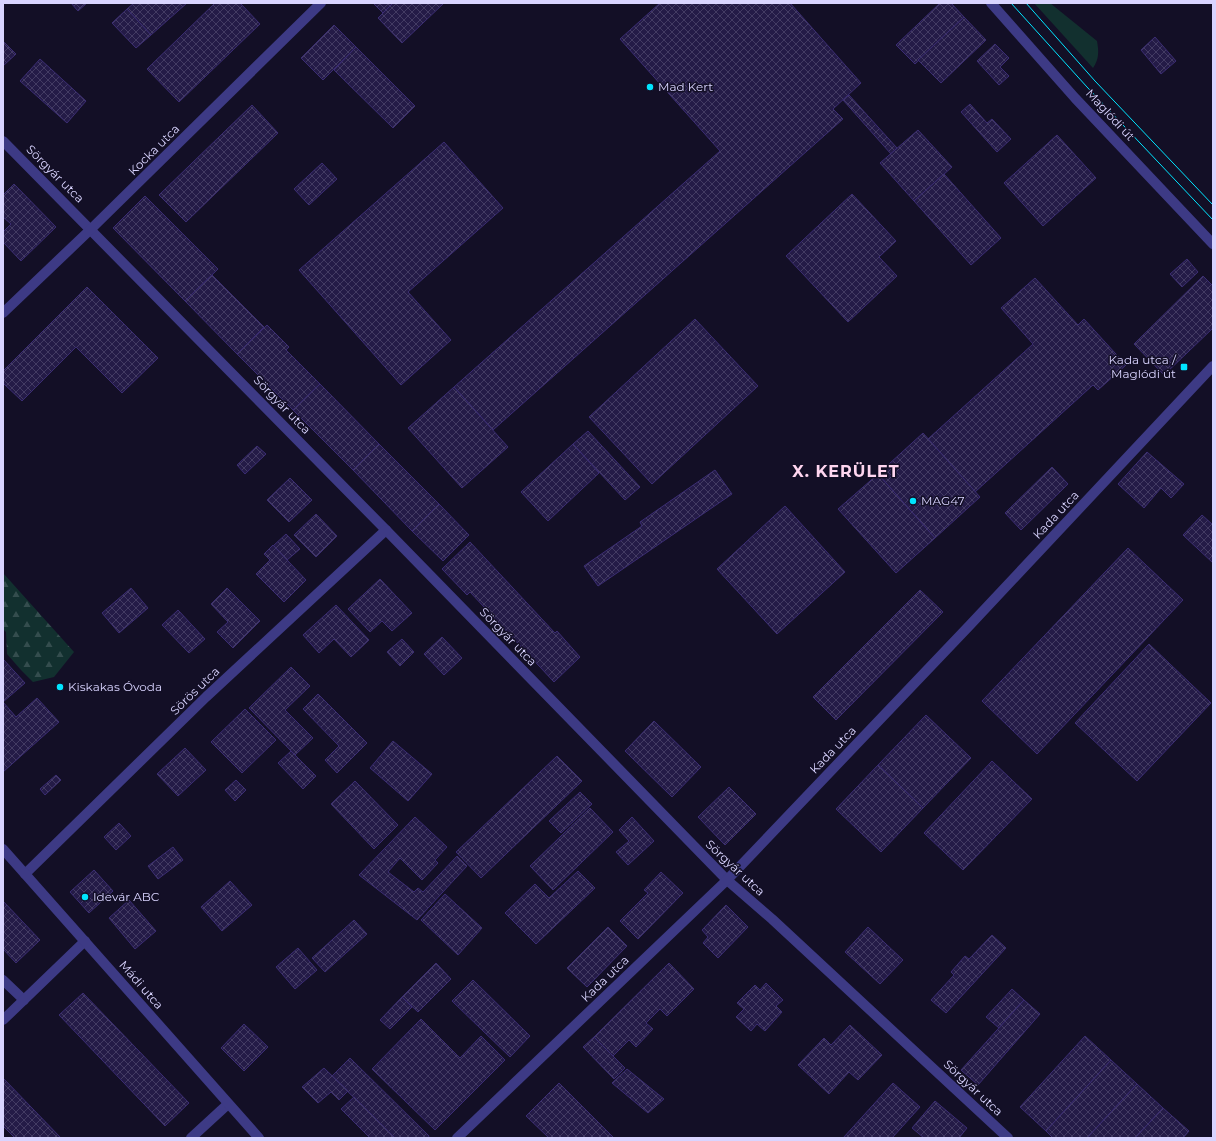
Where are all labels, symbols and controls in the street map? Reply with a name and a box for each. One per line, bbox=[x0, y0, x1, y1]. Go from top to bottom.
place label: Mad Kert bbox=[658, 79, 713, 94]
marker: Mad Kert bbox=[645, 82, 655, 92]
street label: Maglódi út bbox=[1083, 86, 1138, 144]
street label: Kocka utca bbox=[125, 121, 182, 178]
street label: Sörgyár utca bbox=[23, 142, 87, 206]
place label: Kada utca / Maglódi út bbox=[1108, 352, 1177, 381]
marker: Kada utca / Maglódi út bbox=[1179, 362, 1189, 372]
street label: Sörgyár utca bbox=[251, 372, 314, 437]
district label: X. KERÜLET bbox=[792, 462, 900, 481]
street label: Kada utca bbox=[1030, 487, 1082, 542]
place label: MAG47 bbox=[921, 493, 965, 508]
marker: MAG47 bbox=[908, 496, 918, 506]
street label: Sörgyár utca bbox=[477, 604, 540, 669]
street label: Sörös utca bbox=[167, 663, 222, 718]
place label: Kiskakas Óvoda bbox=[68, 679, 162, 694]
marker: Kiskakas Óvoda bbox=[55, 682, 65, 692]
street label: Kada utca bbox=[806, 723, 859, 777]
street label: Sörgyár utca bbox=[703, 836, 768, 899]
place label: Idevár ABC bbox=[93, 889, 160, 904]
marker: Idevár ABC bbox=[80, 892, 90, 902]
street label: Kada utca bbox=[578, 952, 632, 1005]
street label: Mádi utca bbox=[116, 957, 167, 1012]
street label: Sörgyár utca bbox=[941, 1056, 1006, 1119]

